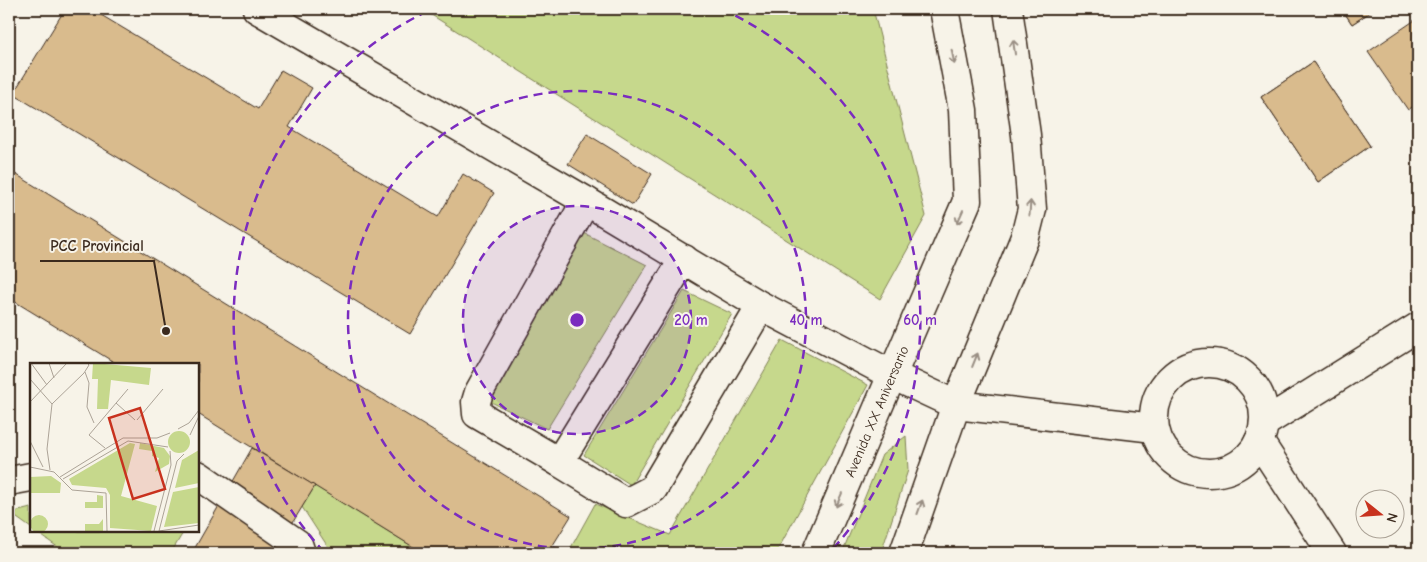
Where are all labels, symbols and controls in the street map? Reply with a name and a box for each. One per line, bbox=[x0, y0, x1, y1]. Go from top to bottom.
one-way arrow bbox=[1008, 39, 1018, 55]
one-way arrow bbox=[948, 48, 958, 64]
one-way arrow bbox=[1026, 201, 1035, 217]
one-way arrow bbox=[955, 209, 965, 224]
callout: PCC Provincial bbox=[40, 231, 154, 261]
text: PCC Provincial bbox=[50, 237, 144, 255]
centre of rings bbox=[568, 311, 586, 329]
text: 20 m bbox=[674, 311, 708, 329]
text: 40 m bbox=[790, 311, 823, 329]
text: 60 m bbox=[903, 311, 937, 329]
street label: Avenida XX Aniversario bbox=[841, 343, 913, 480]
one-way arrow bbox=[971, 353, 980, 368]
inset map bbox=[30, 363, 199, 532]
north arrow bbox=[1354, 490, 1404, 540]
one-way arrow bbox=[834, 492, 843, 507]
one-way arrow bbox=[916, 500, 925, 516]
text: N bbox=[1382, 511, 1401, 525]

